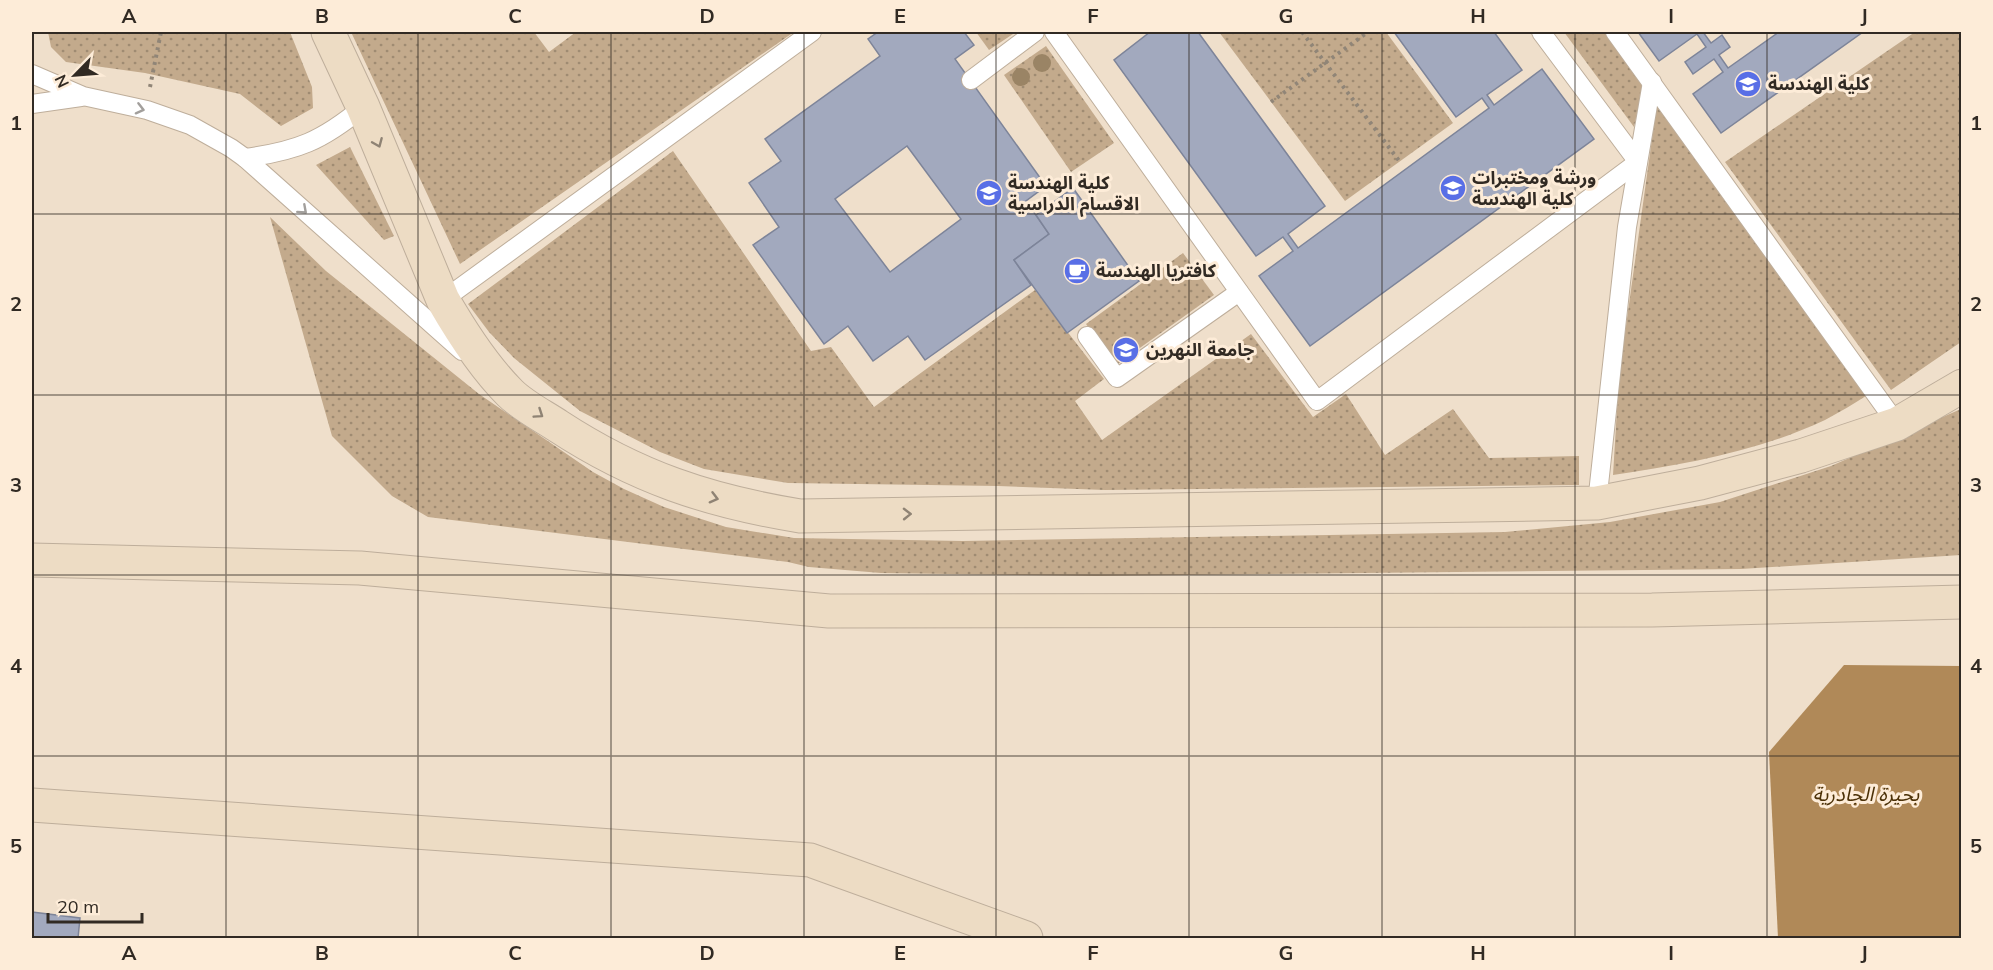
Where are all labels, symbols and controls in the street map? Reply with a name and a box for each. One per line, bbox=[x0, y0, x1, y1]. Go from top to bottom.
text: A bbox=[122, 3, 137, 28]
text: B bbox=[315, 3, 329, 28]
text: C bbox=[508, 3, 522, 28]
text: D bbox=[699, 3, 715, 28]
text: E bbox=[894, 3, 906, 28]
text: F bbox=[1087, 3, 1099, 28]
text: G bbox=[1279, 3, 1293, 28]
text: H bbox=[1470, 3, 1486, 28]
text: I bbox=[1668, 3, 1674, 28]
text: J bbox=[1860, 3, 1868, 28]
north arrow bbox=[45, 45, 105, 105]
school or university icon: كلية الهندسة bbox=[1733, 69, 1763, 99]
text: N bbox=[50, 72, 73, 91]
place label: كلية الهندسة bbox=[1768, 72, 1870, 95]
one-way arrow bbox=[135, 101, 145, 114]
text: 1 bbox=[10, 110, 22, 135]
text: 1 bbox=[1970, 110, 1982, 135]
one-way arrow bbox=[370, 136, 382, 147]
place label: ورشة ومختبرات كلية الهندسة bbox=[1472, 166, 1596, 210]
place label: كلية الهندسة الاقسام الدراسية bbox=[1008, 171, 1139, 217]
school or university icon: ورشة ومختبرات كلية الهندسة bbox=[1438, 173, 1468, 203]
school or university icon: كلية الهندسة الاقسام الدراسية bbox=[974, 178, 1004, 208]
one-way arrow bbox=[296, 203, 307, 214]
cafe icon: كافتريا الهندسة bbox=[1062, 256, 1092, 286]
place label: كافتريا الهندسة bbox=[1096, 259, 1217, 282]
text: 2 bbox=[10, 291, 22, 316]
text: 2 bbox=[1970, 291, 1982, 316]
school or university icon: جامعة النهرين bbox=[1111, 335, 1141, 365]
place label: جامعة النهرين bbox=[1146, 338, 1254, 361]
one-way arrow bbox=[532, 407, 543, 418]
text: 3 bbox=[10, 472, 22, 497]
text: 3 bbox=[1970, 472, 1982, 497]
one-way arrow bbox=[708, 491, 718, 504]
one-way arrow bbox=[902, 508, 911, 520]
text: 4 bbox=[10, 653, 22, 678]
text: 4 bbox=[1970, 653, 1982, 678]
water label: بحيرة الجادرية bbox=[1813, 781, 1920, 806]
text: 5 bbox=[10, 833, 22, 858]
text: 5 bbox=[1970, 833, 1982, 858]
scale bar bbox=[48, 886, 142, 924]
text: 20 m bbox=[57, 895, 99, 918]
text: A bbox=[122, 940, 137, 965]
text: B bbox=[315, 940, 329, 965]
text: C bbox=[508, 940, 522, 965]
text: D bbox=[699, 940, 715, 965]
text: E bbox=[894, 940, 906, 965]
text: F bbox=[1087, 940, 1099, 965]
text: G bbox=[1279, 940, 1293, 965]
text: H bbox=[1470, 940, 1486, 965]
text: I bbox=[1668, 940, 1674, 965]
text: J bbox=[1860, 940, 1868, 965]

